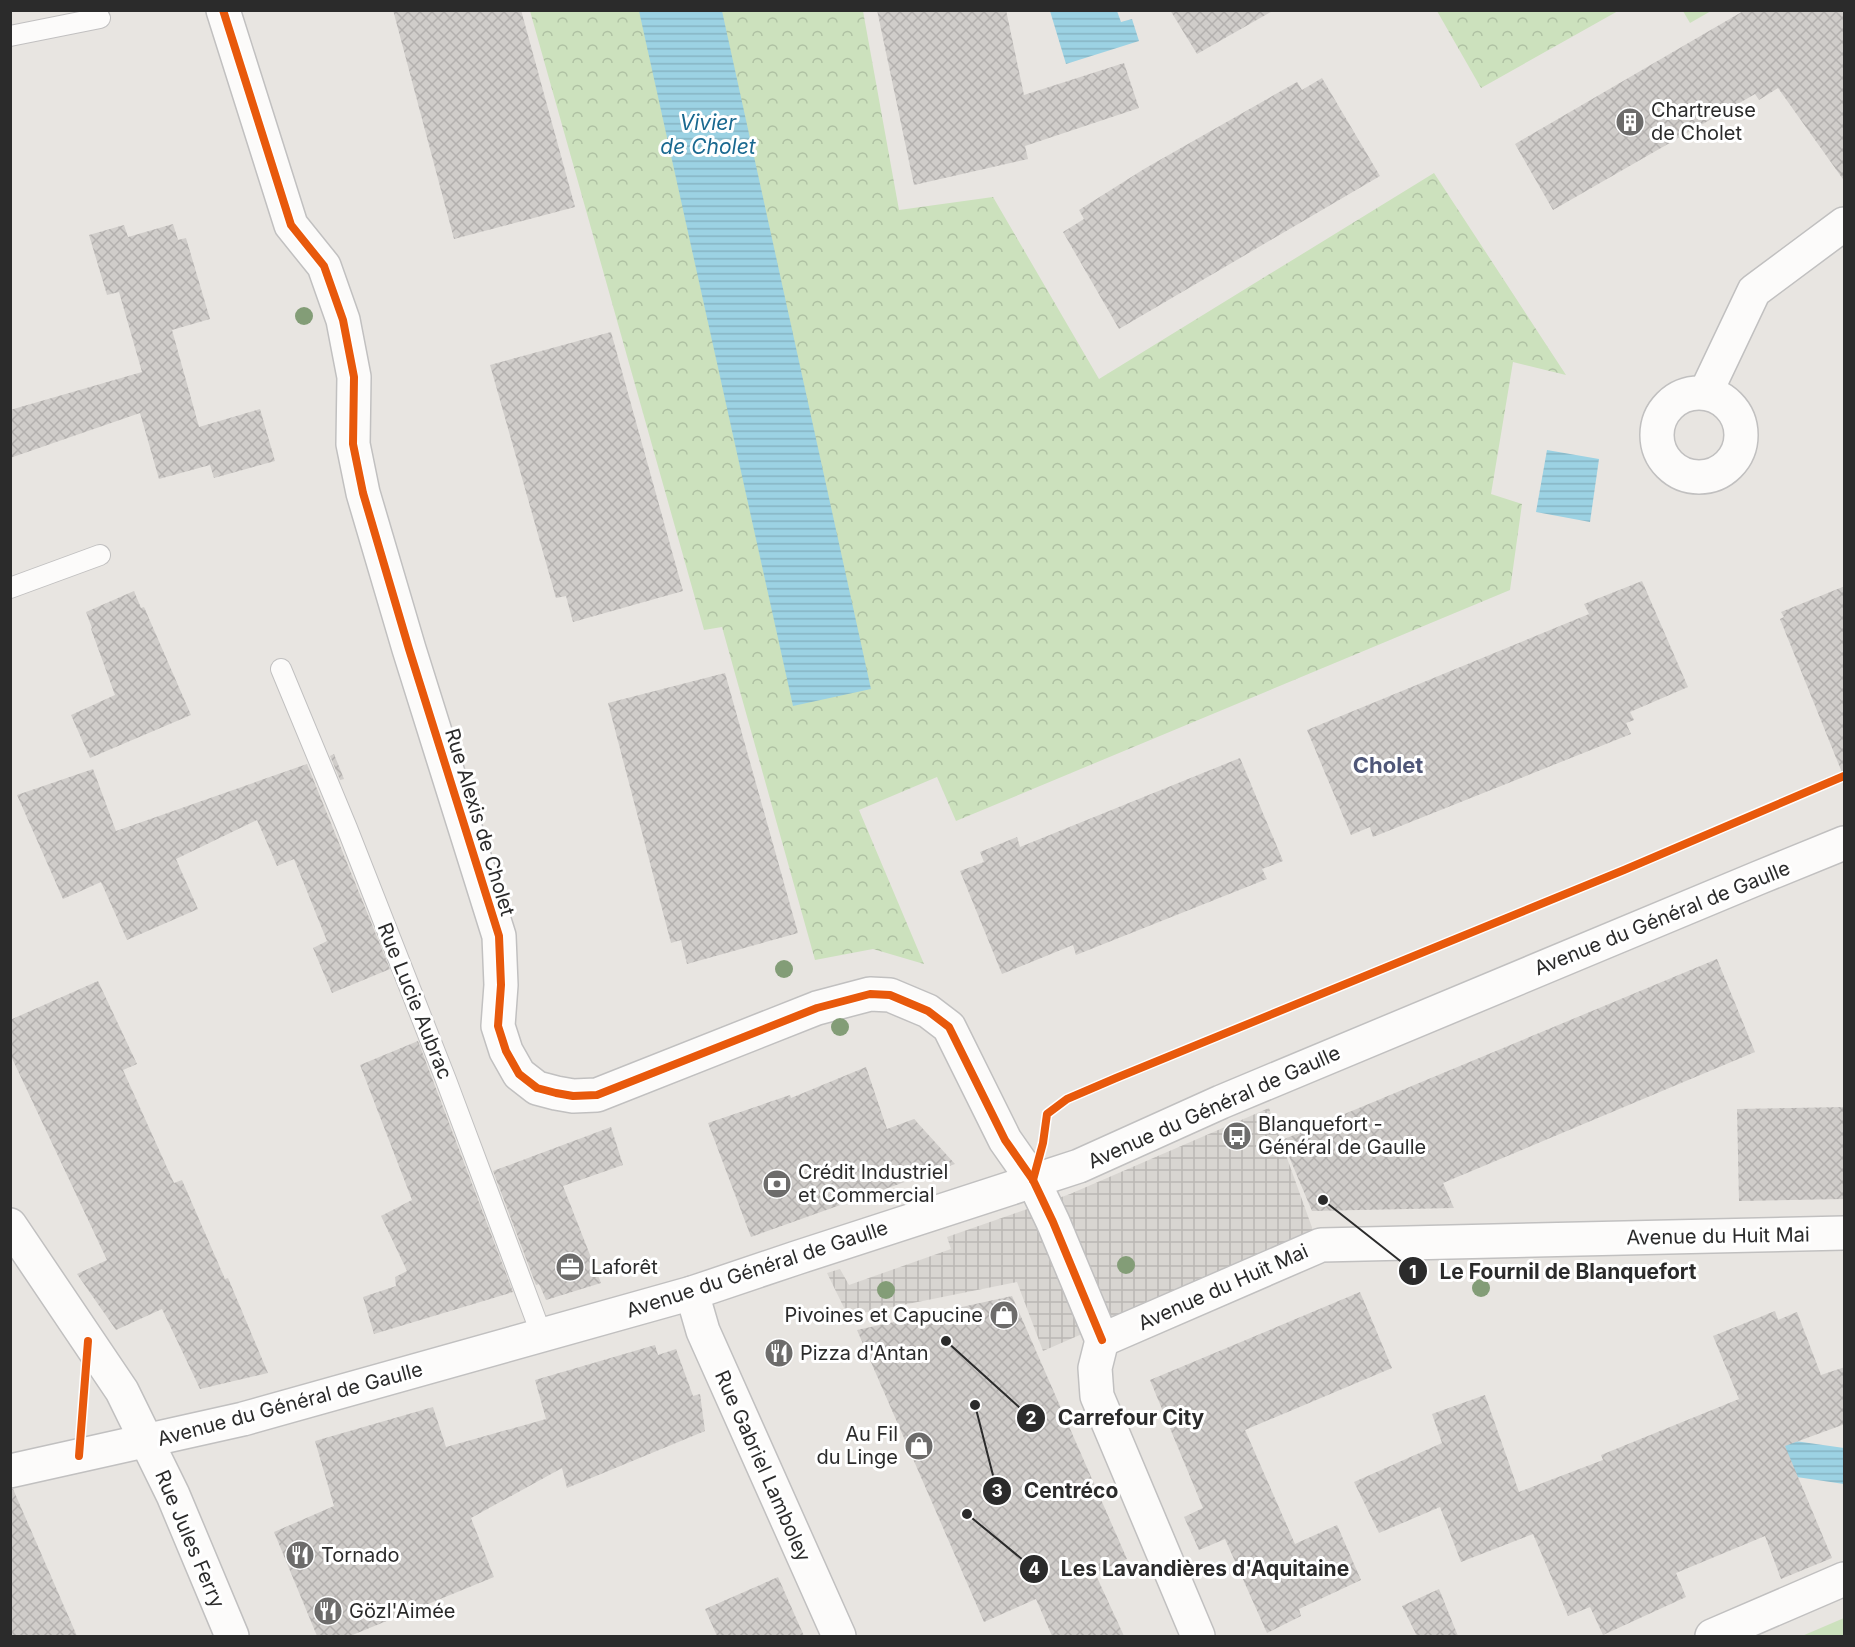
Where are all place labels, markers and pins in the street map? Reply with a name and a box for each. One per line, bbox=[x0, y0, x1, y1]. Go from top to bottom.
place label: Chartreuse de Cholet bbox=[1651, 98, 1756, 145]
building icon: Chartreuse de Cholet bbox=[1614, 106, 1646, 138]
place label: Blanquefort - Général de Gaulle bbox=[1258, 1112, 1426, 1159]
bus stop icon: Blanquefort - Général de Gaulle bbox=[1221, 1120, 1253, 1152]
place label: Crédit Industriel et Commercial bbox=[798, 1160, 948, 1207]
bank icon: Crédit Industriel et Commercial bbox=[761, 1168, 793, 1200]
office icon: Laforêt bbox=[554, 1251, 586, 1283]
callout: Le Fournil de Blanquefort bbox=[1398, 1252, 1709, 1291]
place label: Laforêt bbox=[591, 1255, 658, 1279]
shop icon: Pivoines et Capucine bbox=[988, 1299, 1020, 1331]
place label: Pivoines et Capucine bbox=[785, 1303, 983, 1327]
restaurant icon: Pizza d'Antan bbox=[763, 1337, 795, 1369]
place label: Pizza d'Antan bbox=[800, 1341, 929, 1365]
callout: Carrefour City bbox=[1016, 1398, 1216, 1437]
place label: Au Fil du Linge bbox=[816, 1422, 898, 1469]
shop icon: Au Fil du Linge bbox=[903, 1430, 935, 1462]
callout: Centréco bbox=[982, 1472, 1131, 1511]
restaurant icon: Tornado bbox=[284, 1539, 316, 1571]
place label: Tornado bbox=[321, 1543, 399, 1567]
callout: Les Lavandières d'Aquitaine bbox=[1019, 1549, 1361, 1588]
restaurant icon: Gözl'Aimée bbox=[312, 1595, 344, 1627]
place label: Gözl'Aimée bbox=[349, 1599, 456, 1623]

